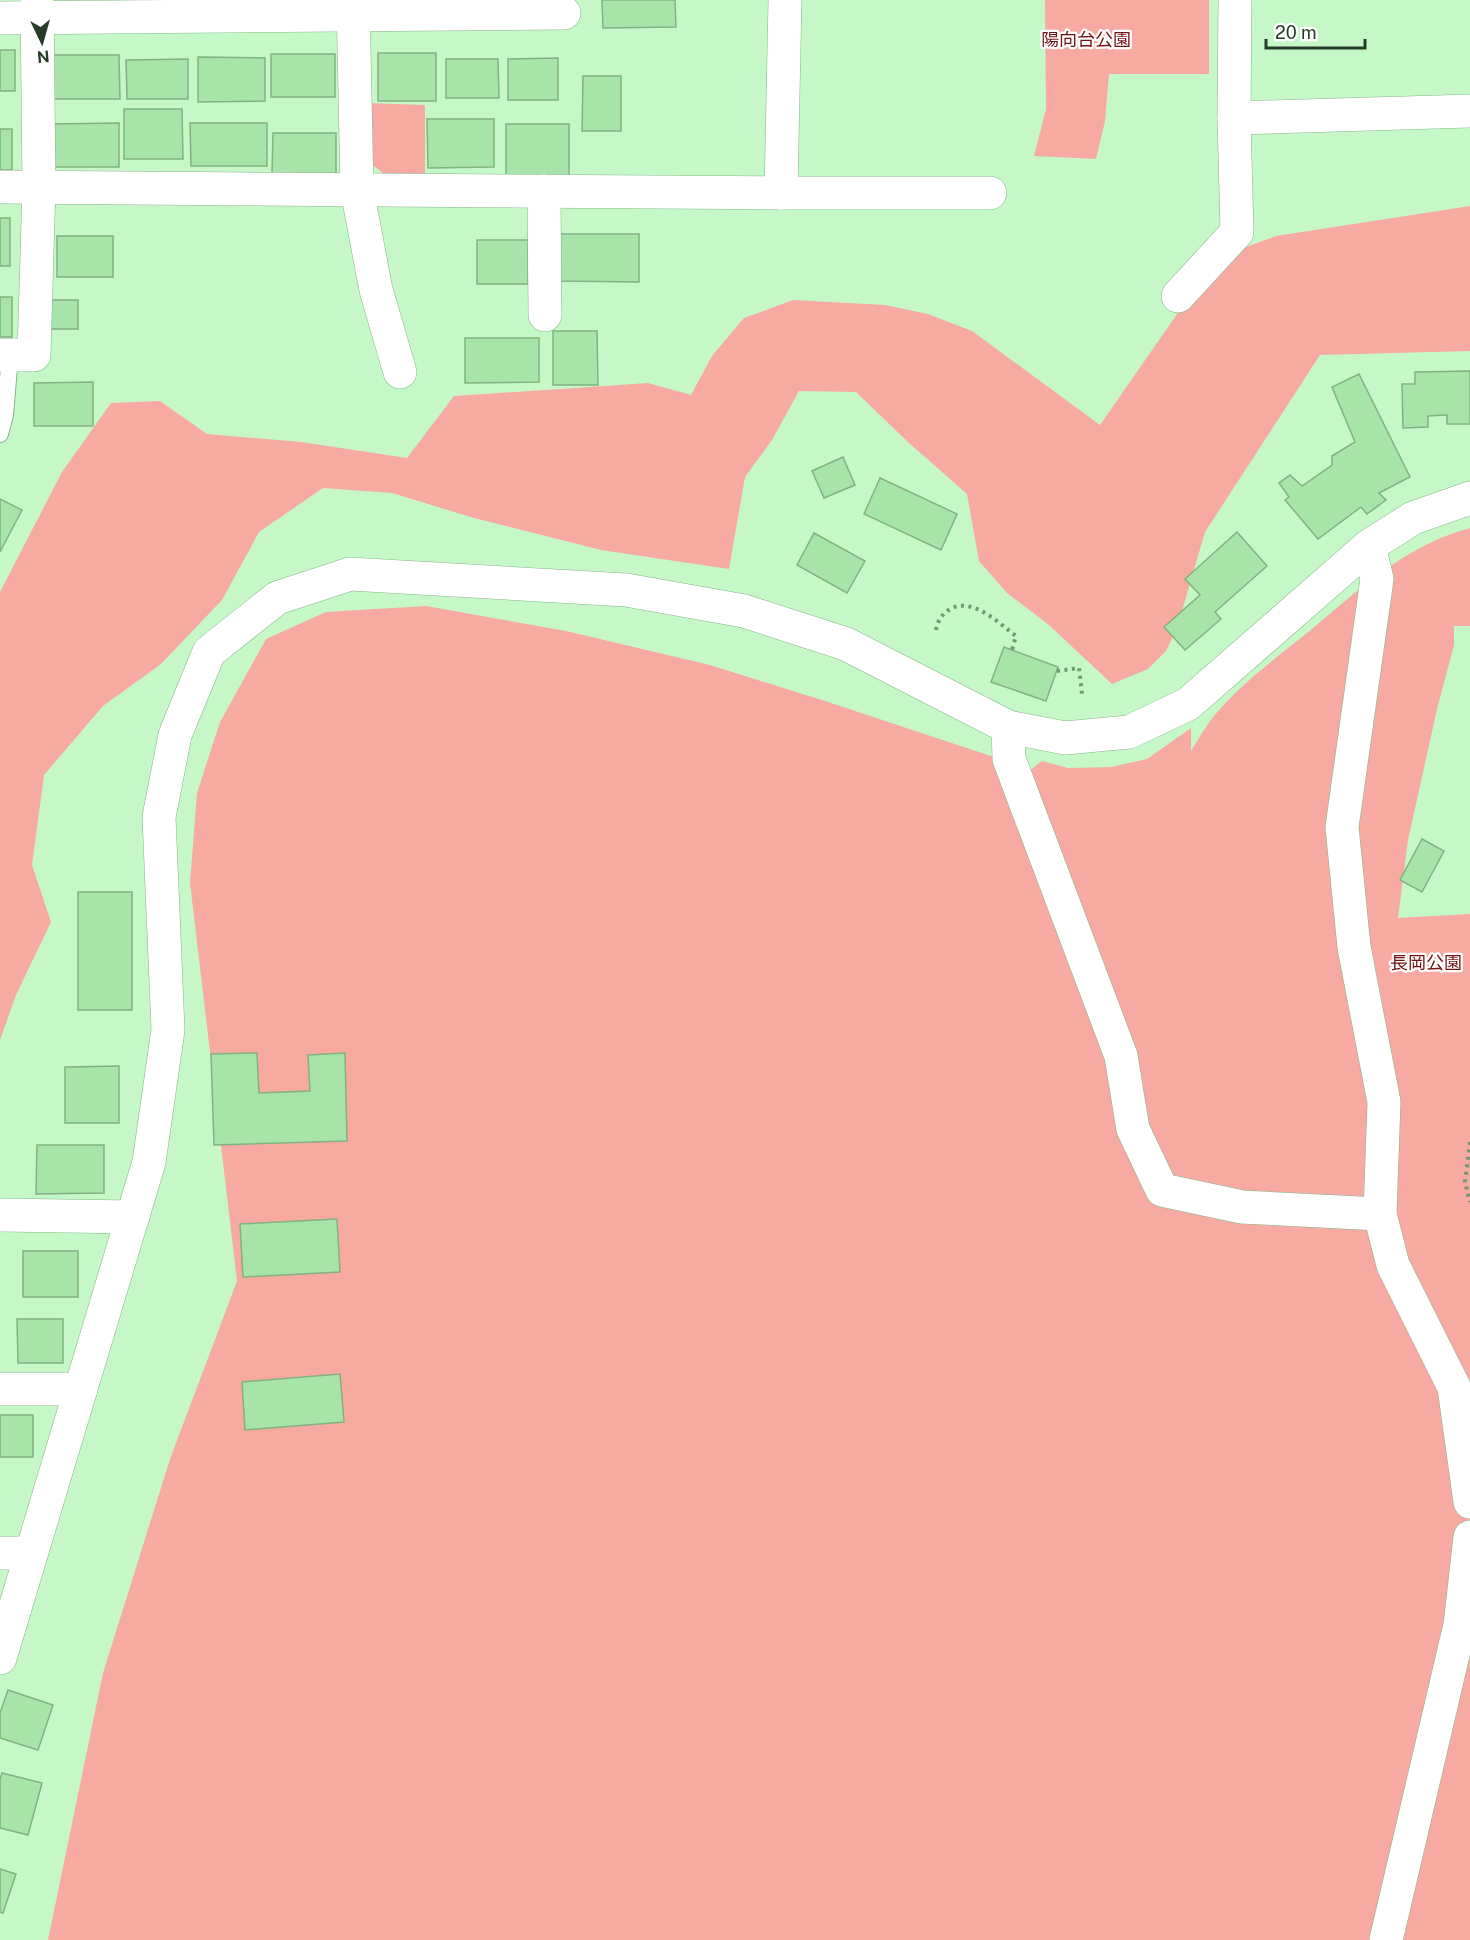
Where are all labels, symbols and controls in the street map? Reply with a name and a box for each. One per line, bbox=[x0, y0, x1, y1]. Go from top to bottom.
north arrow bbox=[12, 12, 72, 72]
scale bar bbox=[1266, 12, 1365, 50]
text: 20 m bbox=[1275, 22, 1317, 43]
park label: 陽向台公園 bbox=[1041, 29, 1131, 50]
text: N bbox=[36, 46, 50, 66]
park label: 長岡公園 bbox=[1390, 952, 1462, 973]

